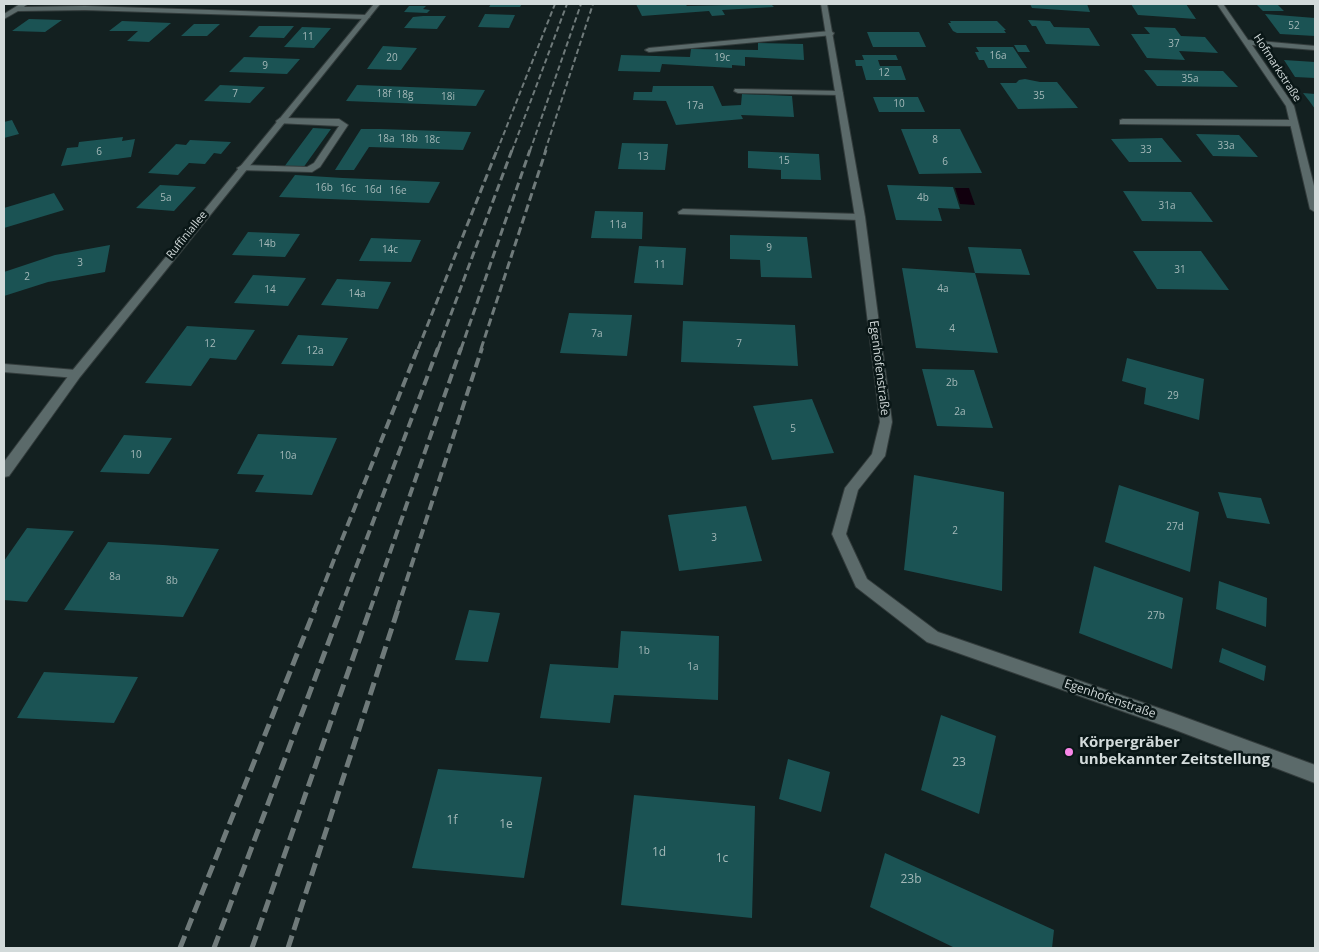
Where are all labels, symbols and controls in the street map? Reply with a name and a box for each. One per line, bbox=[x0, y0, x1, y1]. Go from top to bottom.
house number: 52 bbox=[1288, 20, 1300, 32]
house number: 11 bbox=[302, 31, 314, 43]
street label: Hofmarkstraße bbox=[1250, 32, 1304, 104]
house number: 37 bbox=[1168, 38, 1180, 50]
house number: 16a bbox=[990, 50, 1006, 62]
house number: 20 bbox=[386, 52, 398, 64]
house number: 19c bbox=[714, 52, 730, 64]
house number: 9 bbox=[262, 60, 268, 72]
house number: 12 bbox=[878, 67, 890, 79]
house number: 35a bbox=[1182, 73, 1198, 85]
house number: 7 bbox=[232, 88, 238, 100]
house number: 18f bbox=[377, 88, 391, 100]
house number: 18g bbox=[397, 89, 413, 101]
house number: 35 bbox=[1033, 90, 1045, 102]
house number: 18i bbox=[441, 91, 455, 103]
house number: 10 bbox=[893, 98, 905, 110]
house number: 17a bbox=[687, 100, 703, 112]
house number: 18a bbox=[378, 133, 394, 145]
house number: 18b bbox=[400, 133, 418, 145]
house number: 18c bbox=[424, 134, 440, 146]
house number: 8 bbox=[932, 134, 938, 146]
house number: 33a bbox=[1218, 140, 1234, 152]
house number: 33 bbox=[1140, 144, 1152, 156]
house number: 6 bbox=[96, 146, 102, 158]
house number: 13 bbox=[637, 151, 649, 163]
house number: 15 bbox=[778, 155, 790, 167]
house number: 6 bbox=[942, 156, 948, 168]
house number: 16b bbox=[315, 182, 333, 194]
house number: 16c bbox=[340, 183, 356, 195]
house number: 16d bbox=[364, 184, 382, 196]
house number: 16e bbox=[389, 185, 407, 197]
house number: 5a bbox=[160, 192, 172, 204]
house number: 4b bbox=[917, 192, 929, 204]
house number: 31a bbox=[1159, 200, 1175, 212]
street label: Ruffiniallee bbox=[164, 209, 210, 261]
house number: 11a bbox=[610, 219, 626, 231]
house number: 14b bbox=[258, 238, 276, 250]
house number: 9 bbox=[766, 242, 772, 254]
house number: 14c bbox=[382, 244, 398, 256]
house number: 3 bbox=[77, 257, 83, 269]
house number: 11 bbox=[654, 259, 666, 271]
house number: 31 bbox=[1174, 264, 1186, 276]
house number: 2 bbox=[24, 271, 30, 283]
house number: 4a bbox=[937, 283, 949, 295]
house number: 14 bbox=[264, 284, 276, 296]
house number: 14a bbox=[349, 288, 365, 300]
street label: Egenhofenstraße bbox=[866, 320, 892, 416]
house number: 4 bbox=[949, 323, 955, 335]
house number: 7a bbox=[591, 328, 603, 340]
house number: 12 bbox=[204, 338, 216, 350]
house number: 7 bbox=[736, 338, 742, 350]
house number: 12a bbox=[307, 345, 323, 357]
house number: 2b bbox=[946, 377, 958, 389]
house number: 29 bbox=[1167, 390, 1179, 402]
house number: 2a bbox=[954, 406, 966, 418]
house number: 5 bbox=[790, 423, 796, 435]
house number: 10 bbox=[130, 449, 142, 461]
house number: 10a bbox=[280, 450, 296, 462]
house number: 27d bbox=[1166, 521, 1184, 533]
house number: 2 bbox=[952, 525, 958, 537]
house number: 3 bbox=[711, 532, 717, 544]
house number: 8a bbox=[109, 571, 121, 583]
house number: 8b bbox=[166, 575, 178, 587]
house number: 27b bbox=[1147, 610, 1165, 622]
house number: 1b bbox=[638, 645, 650, 657]
house number: 1a bbox=[687, 661, 699, 673]
street label: Egenhofenstraße bbox=[1062, 677, 1158, 721]
place label: Körpergräber unbekannter Zeitstellung bbox=[1079, 734, 1270, 769]
marker: Körpergräber unbekannter Zeitstellung bbox=[1063, 746, 1075, 758]
house number: 23 bbox=[952, 756, 966, 770]
house number: 1f bbox=[447, 814, 457, 828]
house number: 1e bbox=[499, 818, 513, 832]
house number: 1d bbox=[652, 846, 666, 860]
house number: 1c bbox=[716, 852, 728, 866]
house number: 23b bbox=[900, 873, 922, 887]

